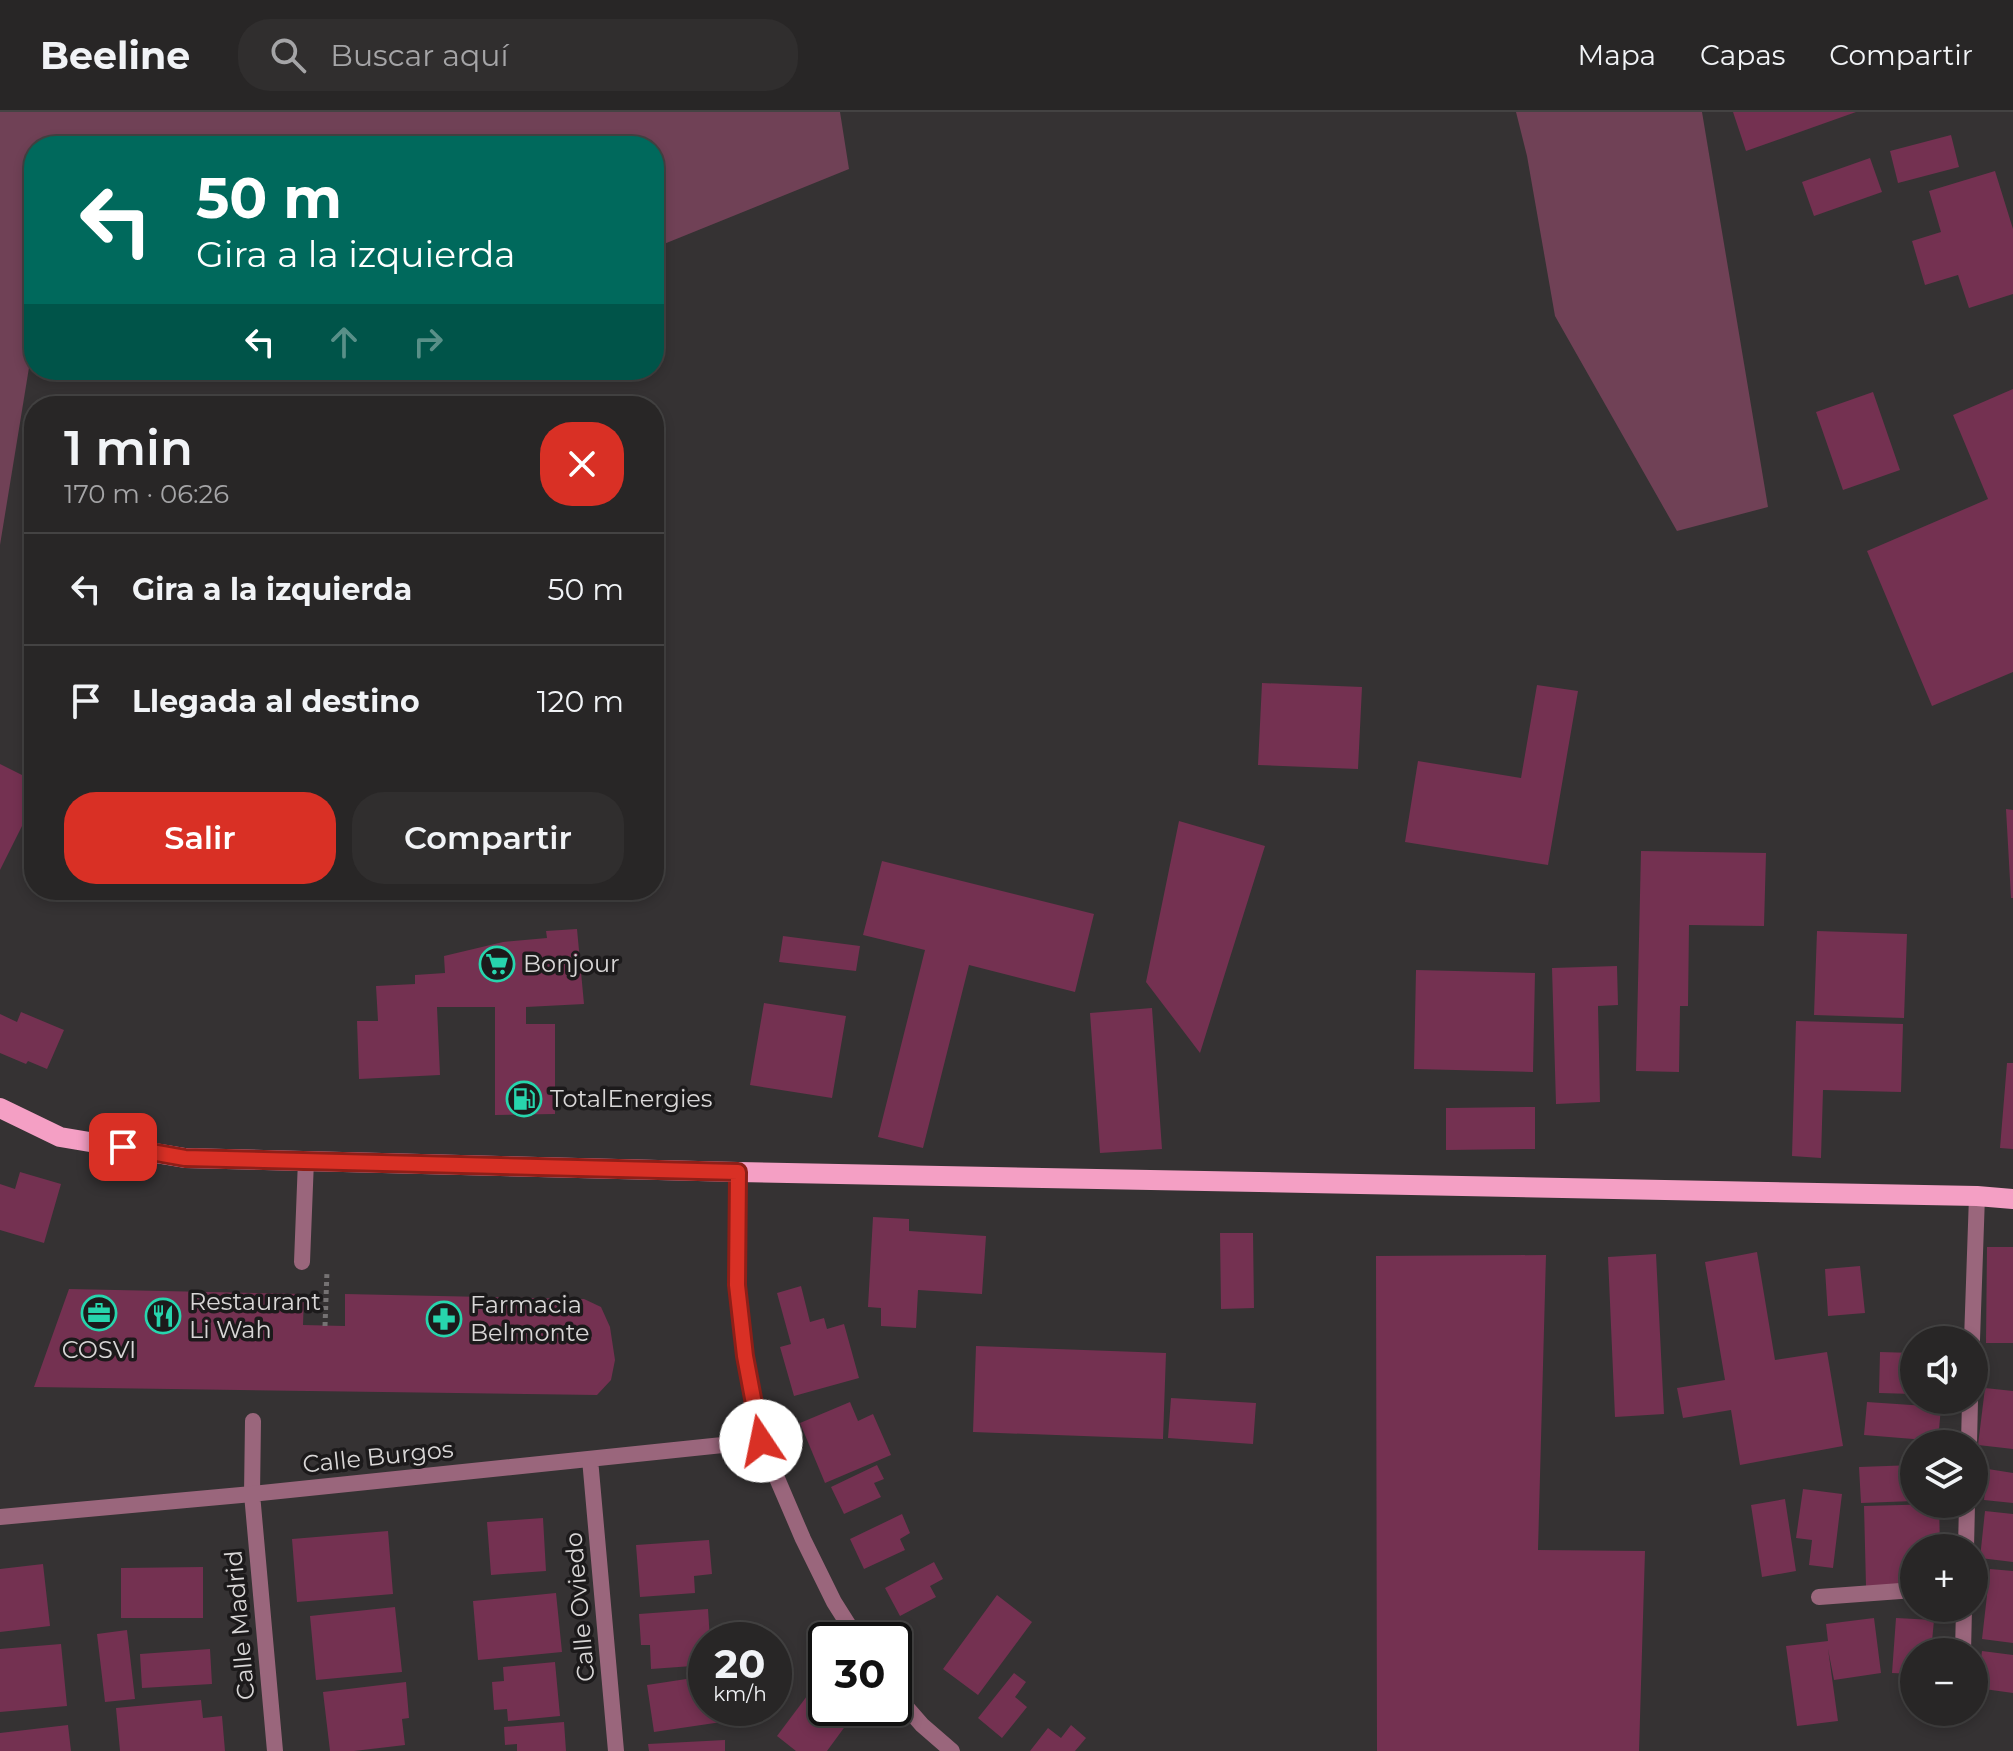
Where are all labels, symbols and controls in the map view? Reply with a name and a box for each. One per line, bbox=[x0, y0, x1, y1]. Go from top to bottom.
search box bbox=[238, 19, 798, 91]
text: Beeline bbox=[40, 32, 190, 79]
icon: search bbox=[266, 33, 310, 77]
text: Buscar aquí bbox=[330, 37, 508, 74]
text: Mapa bbox=[1577, 38, 1656, 72]
text: Capas bbox=[1700, 38, 1785, 72]
text: Compartir bbox=[1829, 38, 1973, 72]
text: 50 m bbox=[196, 164, 342, 232]
icon: left bbox=[64, 168, 168, 272]
text: Gira a la izquierda bbox=[196, 232, 516, 276]
icon: left bbox=[238, 320, 282, 364]
icon: ahead bbox=[322, 320, 366, 364]
icon: right bbox=[406, 320, 450, 364]
text: 1 min bbox=[64, 419, 193, 477]
button: close bbox=[540, 422, 624, 506]
text: 170 m · 06:26 bbox=[64, 478, 229, 510]
icon: left bbox=[64, 567, 108, 611]
text: Gira a la izquierda bbox=[132, 571, 412, 608]
text: 50 m bbox=[547, 571, 624, 608]
icon: arrive bbox=[64, 679, 108, 723]
text: Llegada al destino bbox=[132, 683, 420, 720]
text: 120 m bbox=[537, 683, 624, 720]
button: Salir bbox=[64, 792, 336, 884]
button: Compartir bbox=[352, 792, 624, 884]
supermarket icon: Bonjour bbox=[478, 945, 516, 983]
place label: Bonjour bbox=[523, 949, 620, 978]
fuel station icon: TotalEnergies bbox=[505, 1080, 543, 1118]
place label: TotalEnergies bbox=[550, 1084, 713, 1113]
pin bbox=[89, 1113, 157, 1181]
icon: arrive bbox=[101, 1125, 145, 1169]
place label: Restaurant Li Wah bbox=[189, 1287, 321, 1344]
place label: Farmacia Belmonte bbox=[470, 1290, 590, 1347]
office icon: COSVI bbox=[80, 1294, 118, 1332]
restaurant icon: Restaurant Li Wah bbox=[144, 1297, 182, 1335]
pharmacy icon: Farmacia Belmonte bbox=[425, 1300, 463, 1338]
map controls bbox=[1900, 1326, 1988, 1726]
button: sound bbox=[1900, 1326, 1988, 1414]
place label: COSVI bbox=[62, 1335, 136, 1364]
position arrow bbox=[719, 1399, 803, 1483]
button: layers bbox=[1900, 1430, 1988, 1518]
street label: Calle Burgos bbox=[301, 1434, 455, 1479]
street label: Calle Oviedo bbox=[559, 1531, 600, 1683]
button: + bbox=[1900, 1534, 1988, 1622]
street label: Calle Madrid bbox=[219, 1549, 260, 1701]
speed limit sign: 30 bbox=[808, 1622, 912, 1726]
button: − bbox=[1900, 1638, 1988, 1726]
text: 20 bbox=[715, 1639, 765, 1688]
text: km/h bbox=[713, 1682, 767, 1706]

